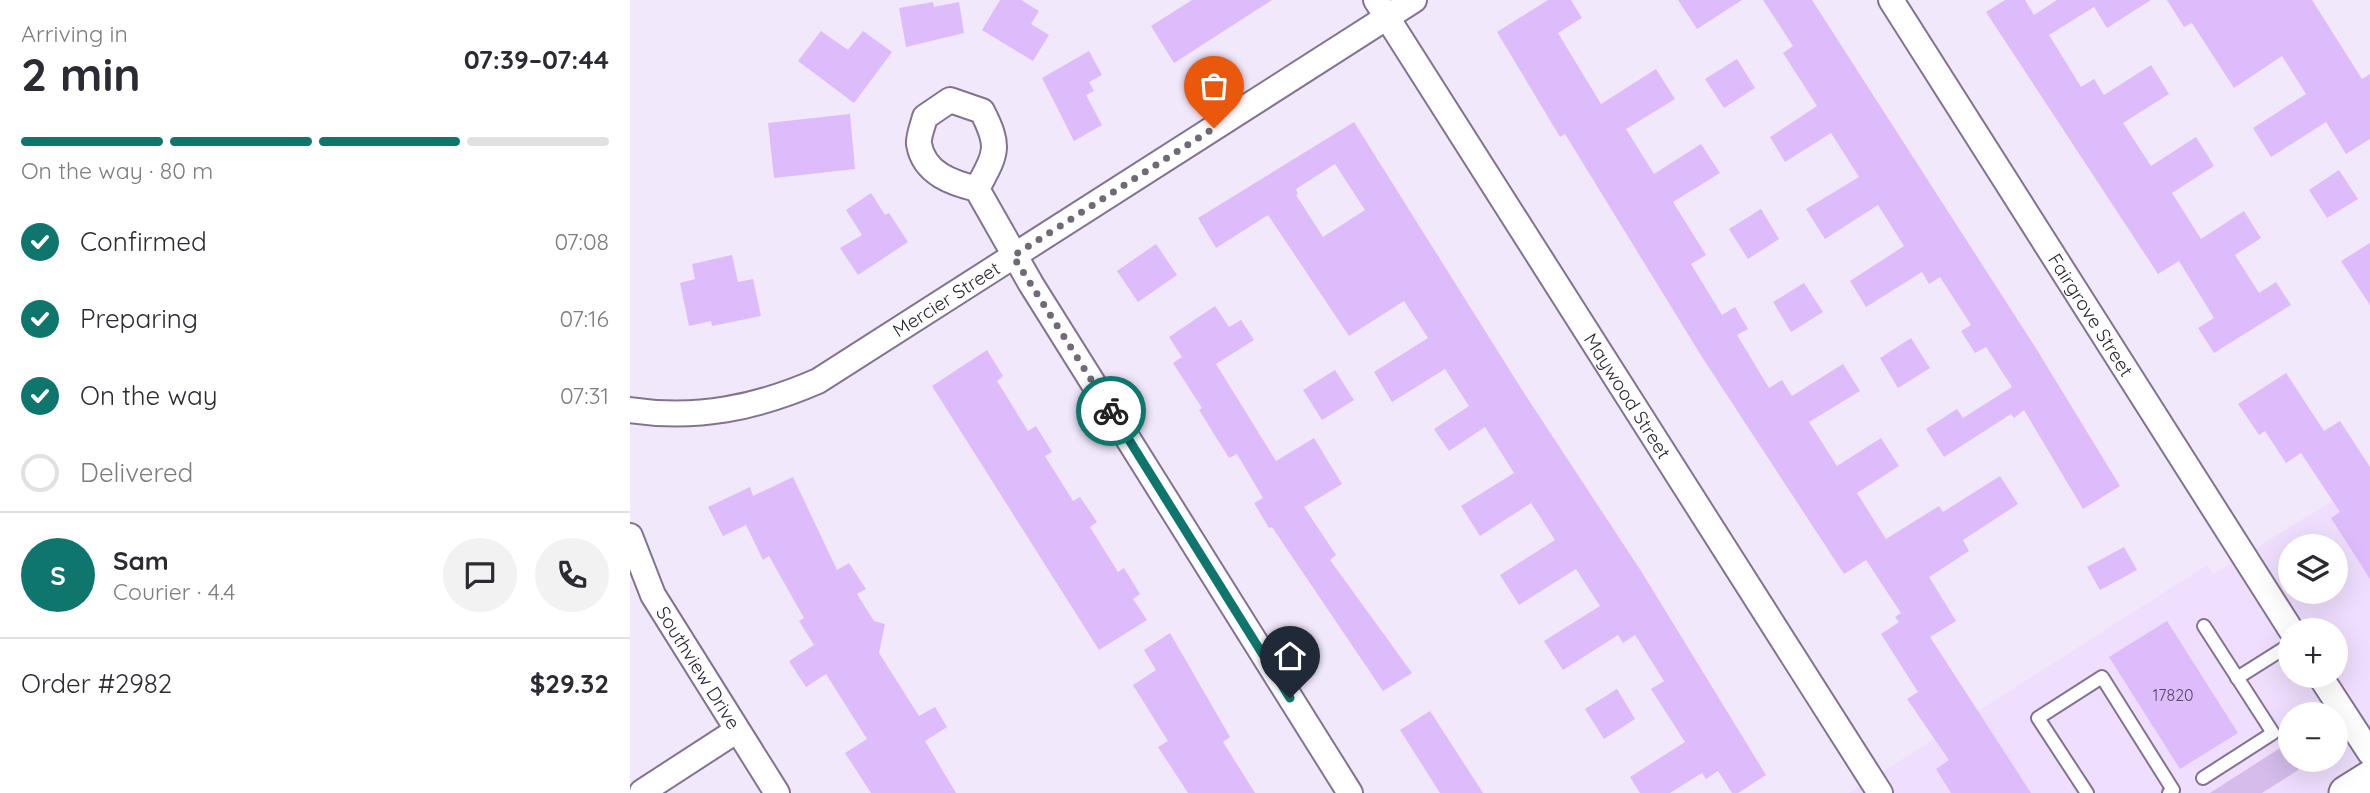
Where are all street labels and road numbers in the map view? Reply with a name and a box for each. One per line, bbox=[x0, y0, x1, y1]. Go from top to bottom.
street label: Fairgrove Street bbox=[2043, 249, 2139, 381]
street label: Mercier Street bbox=[888, 256, 1004, 342]
street label: Maywood Street bbox=[1579, 329, 1676, 463]
street label: Southview Drive bbox=[651, 602, 746, 733]

